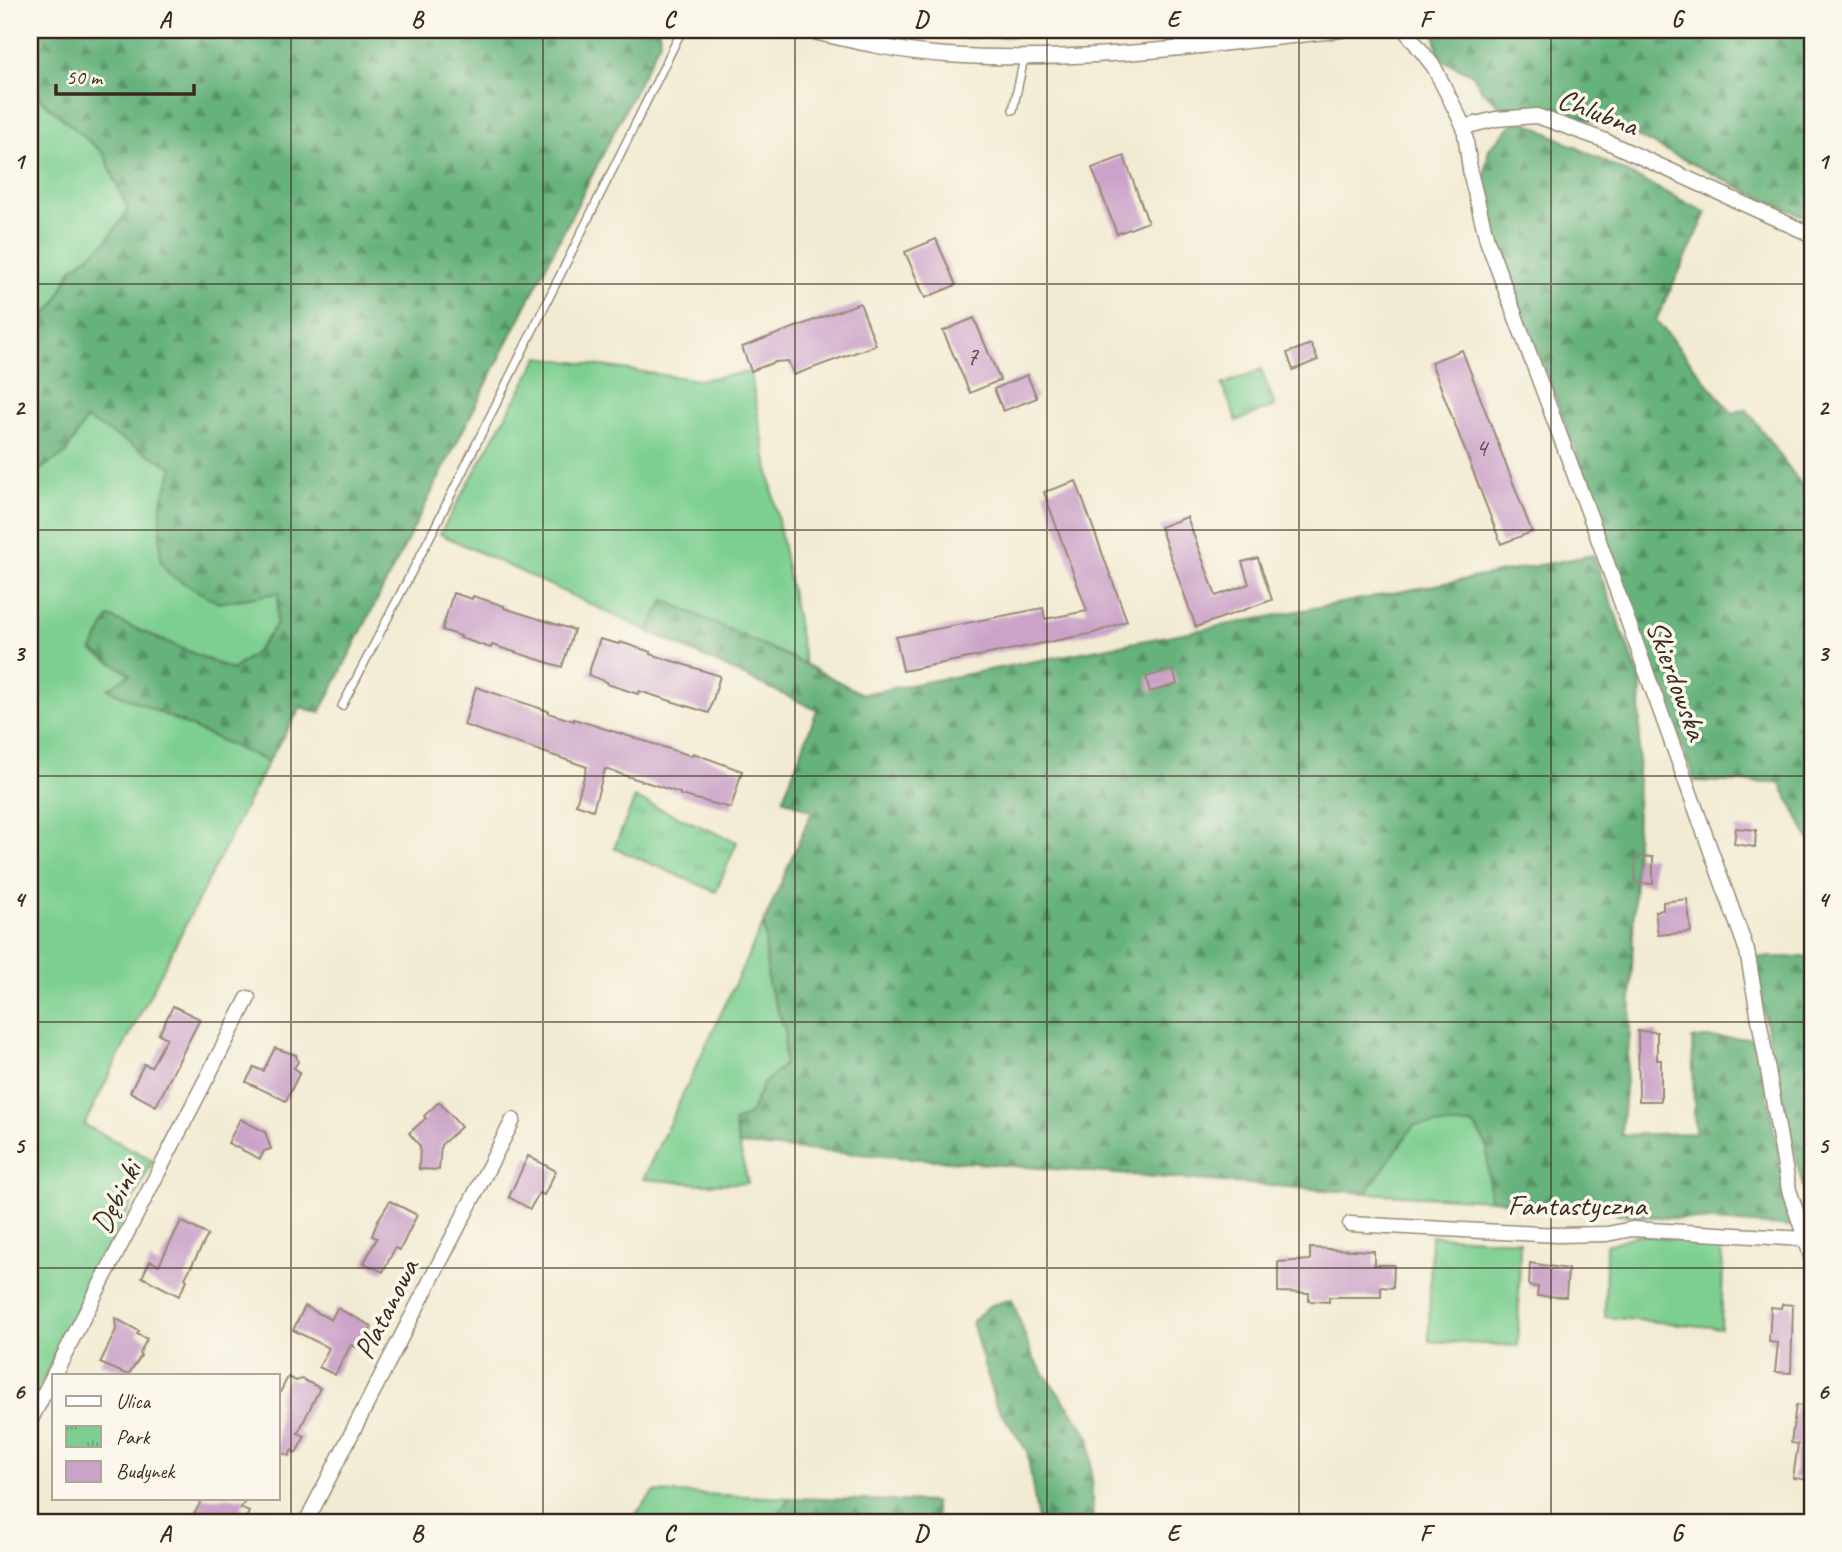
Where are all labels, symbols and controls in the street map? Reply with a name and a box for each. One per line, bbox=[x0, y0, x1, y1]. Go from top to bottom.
text: A bbox=[159, 5, 173, 34]
text: B bbox=[411, 5, 425, 34]
text: C bbox=[664, 5, 678, 34]
text: D bbox=[914, 5, 930, 34]
text: E bbox=[1167, 5, 1183, 34]
text: F bbox=[1420, 5, 1436, 34]
text: G bbox=[1671, 5, 1686, 34]
scale bar bbox=[56, 52, 194, 96]
text: 50 m bbox=[66, 64, 104, 90]
street label: Chlubna bbox=[1553, 79, 1645, 145]
text: 1 bbox=[14, 147, 27, 176]
text: 1 bbox=[1818, 147, 1831, 176]
house number: 7 bbox=[966, 340, 979, 373]
text: 2 bbox=[14, 393, 27, 422]
text: 2 bbox=[1818, 393, 1831, 422]
house number: 4 bbox=[1475, 431, 1489, 464]
street label: Skierdowska bbox=[1638, 615, 1717, 747]
text: 3 bbox=[14, 639, 27, 668]
text: 3 bbox=[1818, 639, 1831, 668]
text: 4 bbox=[14, 885, 27, 914]
text: 4 bbox=[1818, 885, 1831, 914]
text: 5 bbox=[14, 1131, 26, 1160]
text: 5 bbox=[1818, 1131, 1830, 1160]
street label: Dębinki bbox=[82, 1152, 152, 1239]
street label: Fantastyczna bbox=[1508, 1186, 1648, 1224]
street label: Platanowa bbox=[345, 1251, 428, 1365]
legend bbox=[52, 1374, 280, 1500]
text: 6 bbox=[14, 1377, 27, 1406]
text: 6 bbox=[1818, 1377, 1831, 1406]
text: Ulica bbox=[116, 1388, 152, 1414]
text: Park bbox=[116, 1424, 151, 1450]
text: Budynek bbox=[116, 1458, 176, 1484]
text: A bbox=[159, 1519, 173, 1548]
text: B bbox=[411, 1519, 425, 1548]
text: C bbox=[664, 1519, 678, 1548]
text: D bbox=[914, 1519, 930, 1548]
text: E bbox=[1167, 1519, 1183, 1548]
text: F bbox=[1420, 1519, 1436, 1548]
text: G bbox=[1671, 1519, 1686, 1548]

